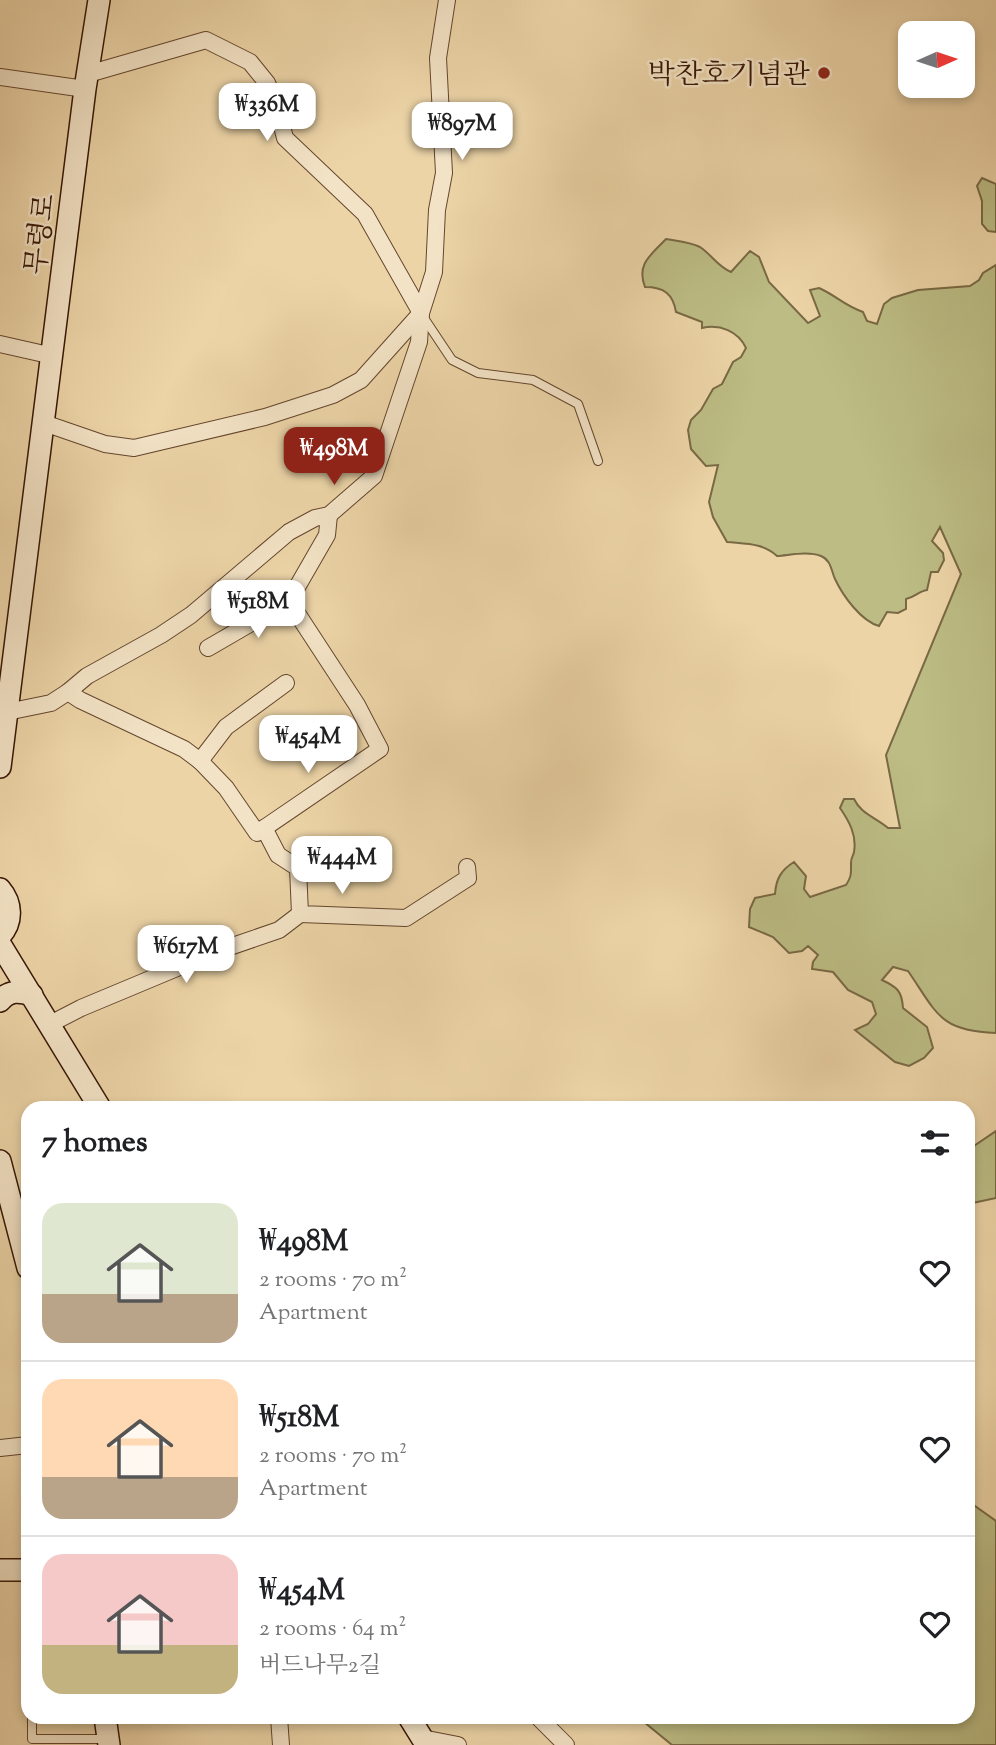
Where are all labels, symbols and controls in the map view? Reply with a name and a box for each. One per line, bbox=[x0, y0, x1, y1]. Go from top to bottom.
north arrow bbox=[898, 21, 975, 98]
map controls bbox=[898, 21, 975, 98]
place label: 박찬호기념관 bbox=[648, 56, 810, 96]
marker: 박찬호기념관 bbox=[816, 65, 832, 81]
pin: ₩336M bbox=[218, 83, 316, 143]
text: ₩336M bbox=[235, 89, 299, 122]
pin: ₩897M bbox=[413, 102, 511, 162]
text: ₩897M bbox=[428, 108, 496, 141]
street label: 무령로 bbox=[17, 192, 67, 277]
pin: ₩498M bbox=[285, 428, 383, 487]
text: ₩498M bbox=[300, 433, 368, 466]
pin: ₩518M bbox=[209, 580, 307, 640]
text: ₩518M bbox=[227, 586, 289, 619]
pin: ₩454M bbox=[259, 716, 357, 775]
text: ₩454M bbox=[275, 721, 341, 754]
pin: ₩444M bbox=[293, 836, 391, 896]
text: ₩444M bbox=[307, 842, 377, 875]
pin: ₩617M bbox=[137, 926, 235, 985]
text: ₩617M bbox=[154, 931, 218, 964]
text: 7 homes bbox=[42, 1122, 147, 1165]
icon: filters bbox=[916, 1124, 954, 1162]
text: ₩498M bbox=[259, 1221, 348, 1264]
icon: home bbox=[98, 1231, 182, 1315]
icon: heart bbox=[916, 1254, 954, 1292]
text: 2 rooms · 70 m² bbox=[259, 1264, 407, 1297]
text: Apartment bbox=[259, 1297, 368, 1330]
text: ₩518M bbox=[259, 1397, 339, 1440]
icon: home bbox=[98, 1407, 182, 1491]
icon: heart bbox=[916, 1430, 954, 1468]
text: 2 rooms · 70 m² bbox=[259, 1440, 407, 1473]
text: Apartment bbox=[259, 1473, 368, 1506]
text: ₩454M bbox=[259, 1570, 345, 1613]
icon: home bbox=[98, 1582, 182, 1666]
icon: heart bbox=[916, 1605, 954, 1643]
text: 2 rooms · 64 m² bbox=[259, 1613, 406, 1646]
text: 버드나무2길 bbox=[259, 1650, 381, 1683]

